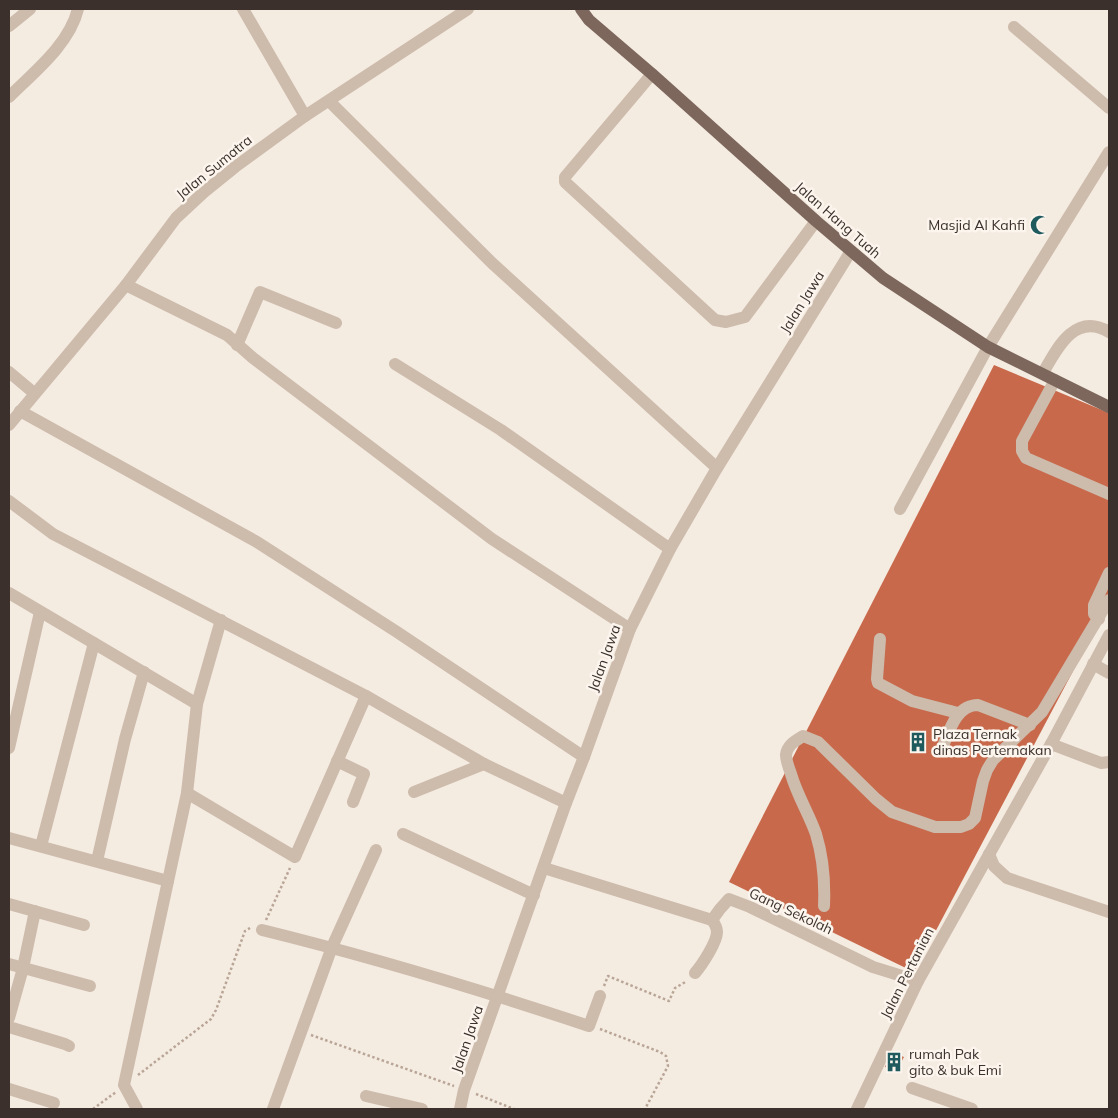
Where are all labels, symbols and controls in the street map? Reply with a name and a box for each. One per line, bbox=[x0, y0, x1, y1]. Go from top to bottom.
street label: Jalan Sumatra bbox=[172, 131, 256, 203]
street label: Jalan Hang Tuah bbox=[791, 178, 885, 262]
mosque icon: Masjid Al Kahfi bbox=[1029, 214, 1051, 236]
place label: Masjid Al Kahfi bbox=[928, 216, 1025, 234]
street label: Jalan Jawa bbox=[776, 268, 828, 336]
street label: Jalan Jawa bbox=[584, 622, 624, 694]
place label: Plaza Ternak dinas Perternakan bbox=[933, 725, 1052, 759]
building icon: Plaza Ternak dinas Perternakan bbox=[907, 731, 929, 753]
street label: Gang Sekolah bbox=[746, 884, 836, 938]
street label: Jalan Pertanian bbox=[876, 924, 938, 1022]
street label: Jalan Jawa bbox=[447, 1003, 487, 1075]
place label: rumah Pak gito & buk Emi bbox=[909, 1045, 1002, 1079]
building icon: rumah Pak gito & buk Emi bbox=[883, 1051, 905, 1073]

